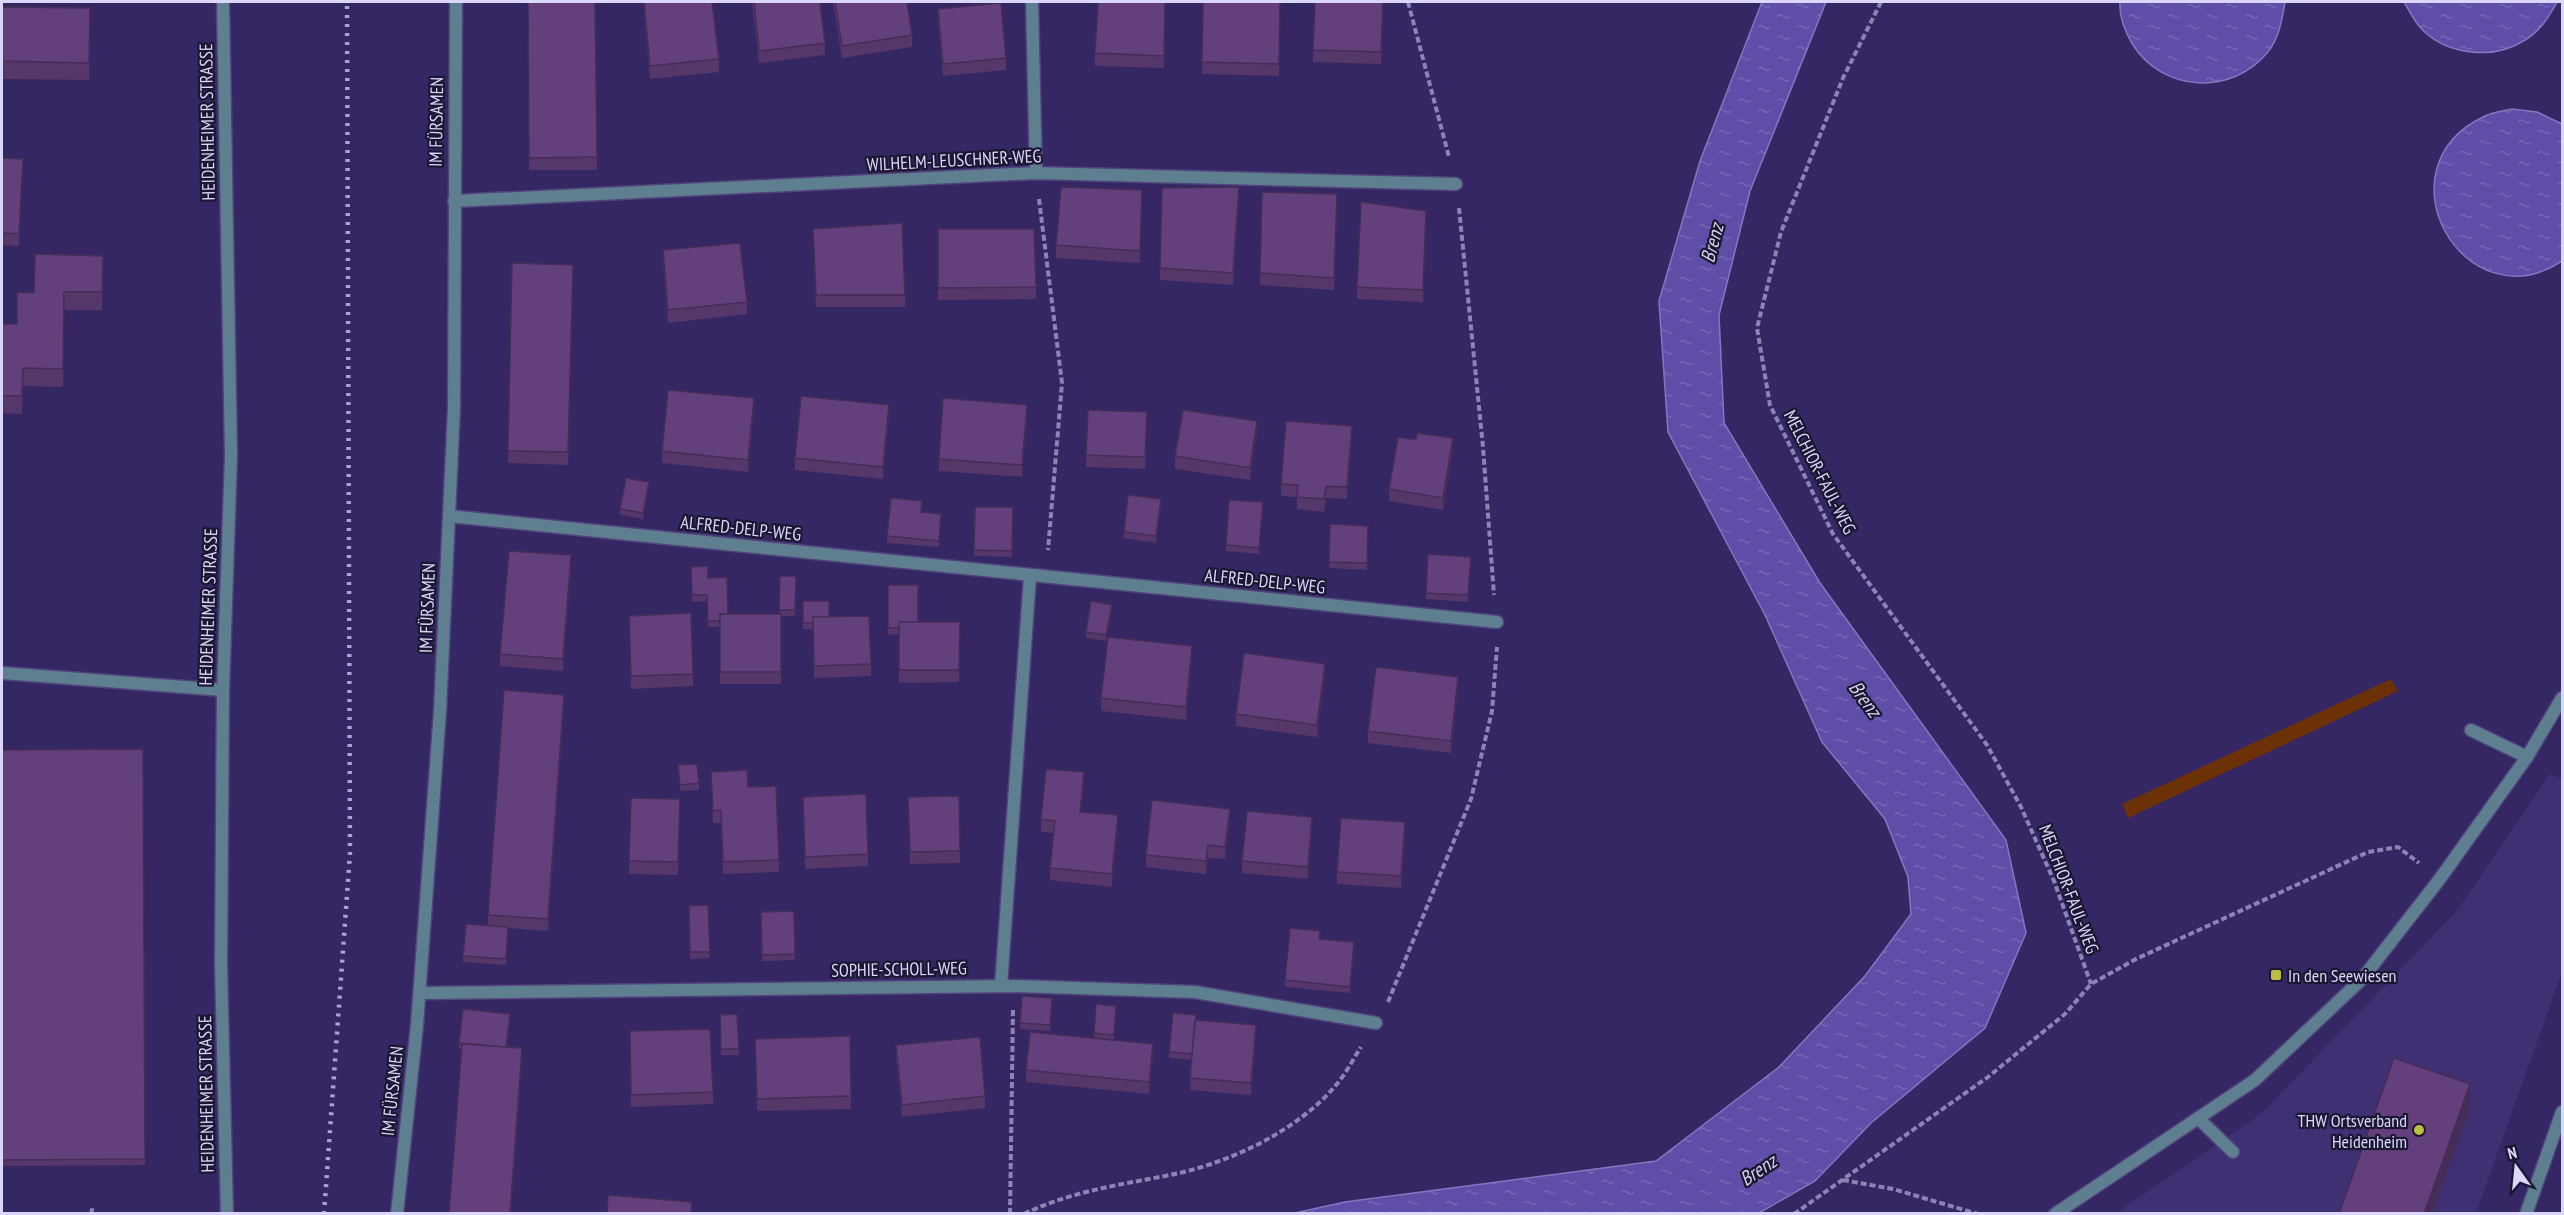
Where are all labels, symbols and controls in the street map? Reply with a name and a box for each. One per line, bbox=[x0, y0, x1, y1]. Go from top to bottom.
street label: HEIDENHEIMER STRASSE bbox=[194, 43, 220, 201]
street label: IM FÜRSAMEN bbox=[424, 77, 448, 167]
street label: WILHELM-LEUSCHNER-WEG bbox=[866, 144, 1042, 176]
water label: Brenz bbox=[1694, 219, 1730, 265]
street label: MELCHIOR-FAUL-WEG bbox=[1779, 406, 1861, 538]
street label: ALFRED-DELP-WEG bbox=[680, 510, 803, 546]
street label: HEIDENHEIMER STRASSE bbox=[194, 528, 222, 686]
street label: IM FÜRSAMEN bbox=[414, 563, 440, 653]
street label: ALFRED-DELP-WEG bbox=[1204, 563, 1327, 599]
water label: Brenz bbox=[1843, 676, 1888, 724]
street label: MELCHIOR-FAUL-WEG bbox=[2034, 821, 2104, 957]
street label: SOPHIE-SCHOLL-WEG bbox=[831, 956, 967, 982]
place label: In den Seewiesen bbox=[2288, 964, 2397, 987]
marker: In den Seewiesen bbox=[2269, 968, 2283, 982]
street label: HEIDENHEIMER STRASSE bbox=[193, 1015, 219, 1173]
street label: IM FÜRSAMEN bbox=[376, 1045, 408, 1137]
place label: THW Ortsverband Heidenheim bbox=[2297, 1109, 2407, 1153]
marker: THW Ortsverband Heidenheim bbox=[2412, 1123, 2426, 1137]
north arrow bbox=[2486, 1137, 2546, 1197]
text: N bbox=[2505, 1142, 2519, 1163]
water label: Brenz bbox=[1735, 1147, 1783, 1192]

